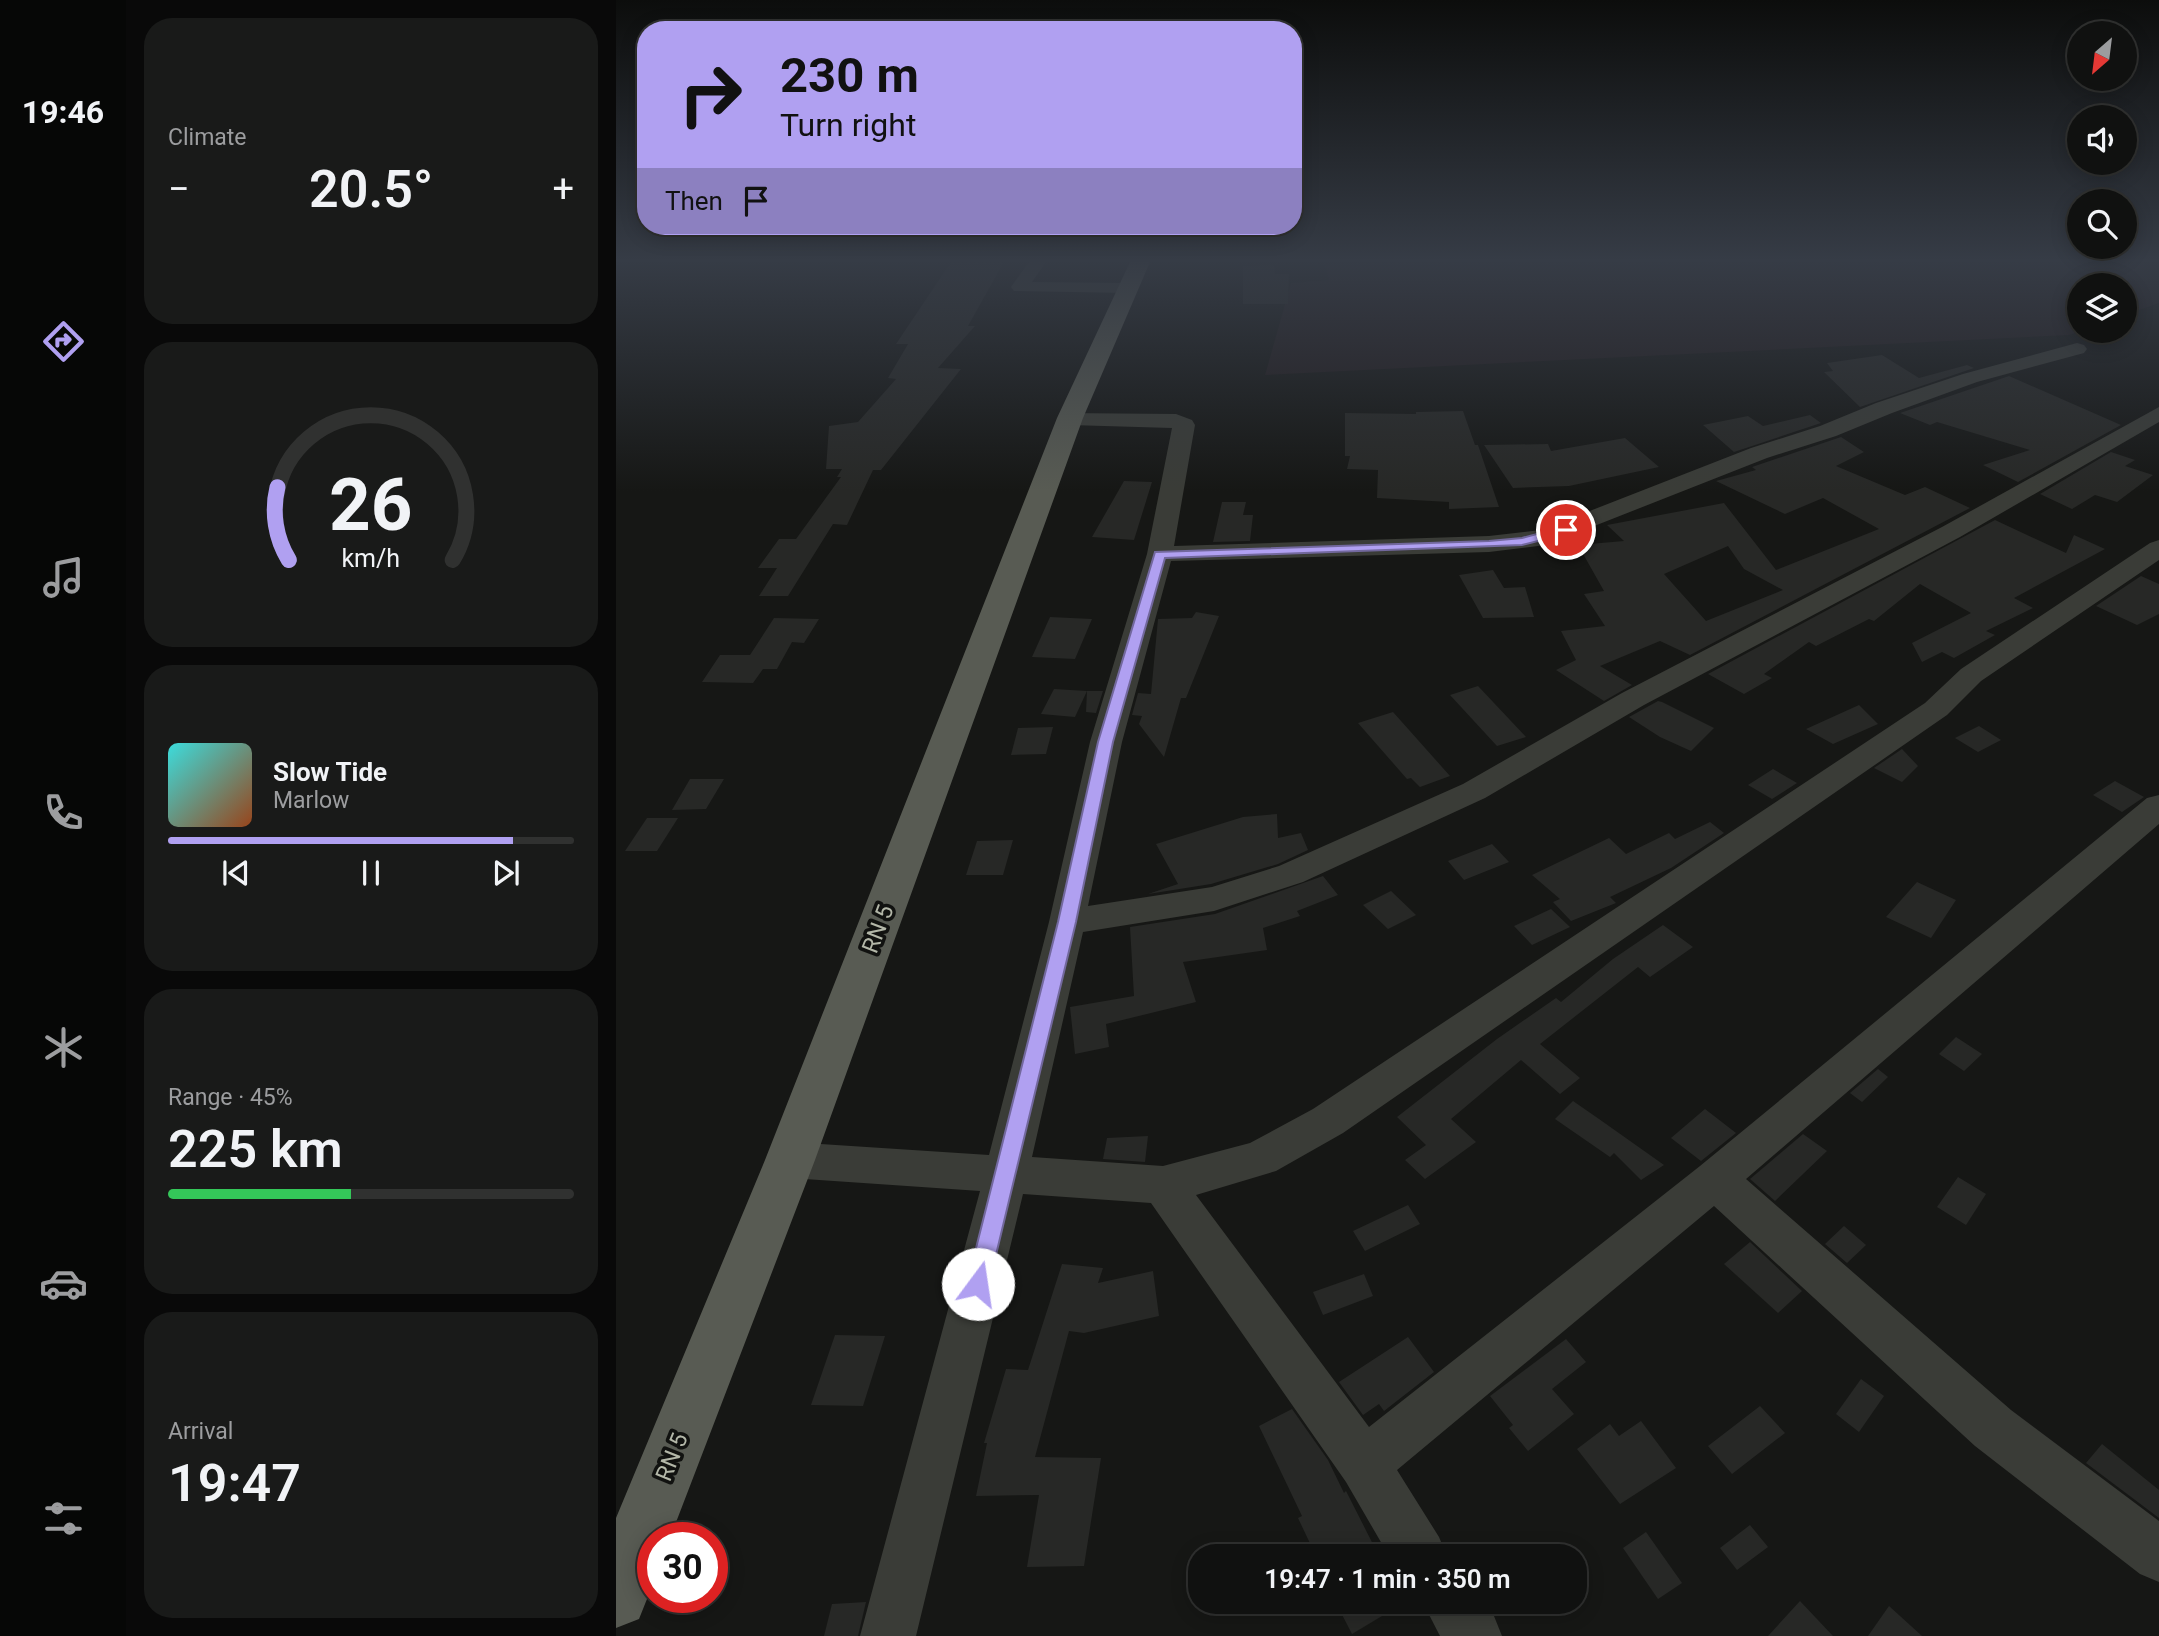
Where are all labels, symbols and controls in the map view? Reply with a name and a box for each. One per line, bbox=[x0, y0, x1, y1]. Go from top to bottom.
north arrow bbox=[2067, 21, 2137, 91]
map controls bbox=[2067, 21, 2137, 343]
text: 230 m bbox=[780, 47, 919, 104]
icon: right bbox=[665, 49, 756, 140]
text: 19:46 bbox=[22, 93, 104, 131]
button: sound bbox=[2067, 105, 2137, 175]
text: Turn right bbox=[780, 106, 916, 144]
text: Climate bbox=[168, 124, 247, 151]
text: 20.5° bbox=[309, 159, 433, 220]
text: − bbox=[168, 167, 190, 211]
text: + bbox=[552, 167, 574, 211]
icon: arrive bbox=[737, 182, 775, 220]
text: Then bbox=[665, 186, 723, 216]
button: search bbox=[2067, 189, 2137, 259]
button: layers bbox=[2067, 273, 2137, 343]
icon: directions bbox=[39, 317, 88, 366]
text: 26 bbox=[329, 463, 413, 549]
pin bbox=[1536, 500, 1596, 560]
icon: arrive bbox=[1547, 511, 1585, 549]
text: km/h bbox=[342, 544, 400, 573]
icon: music bbox=[39, 553, 88, 602]
text: Slow Tide bbox=[273, 757, 387, 787]
text: Marlow bbox=[273, 787, 349, 814]
icon: phone bbox=[39, 788, 88, 837]
icon: previous bbox=[217, 854, 255, 892]
icon: pause bbox=[352, 854, 390, 892]
icon: next bbox=[487, 854, 525, 892]
street label: RN 5 bbox=[857, 901, 899, 957]
icon: climate bbox=[39, 1023, 88, 1072]
text: Range · 45% bbox=[168, 1084, 293, 1111]
text: 225 km bbox=[168, 1119, 343, 1180]
position arrow bbox=[941, 1247, 1015, 1321]
icon: car bbox=[39, 1259, 88, 1308]
text: Arrival bbox=[168, 1418, 233, 1445]
street label: RN 5 bbox=[650, 1429, 694, 1485]
text: 19:47 bbox=[168, 1453, 301, 1514]
icon: filters bbox=[39, 1494, 88, 1543]
speed limit sign: 30 bbox=[637, 1522, 728, 1613]
text: 19:47 · 1 min · 350 m bbox=[1264, 1564, 1511, 1594]

